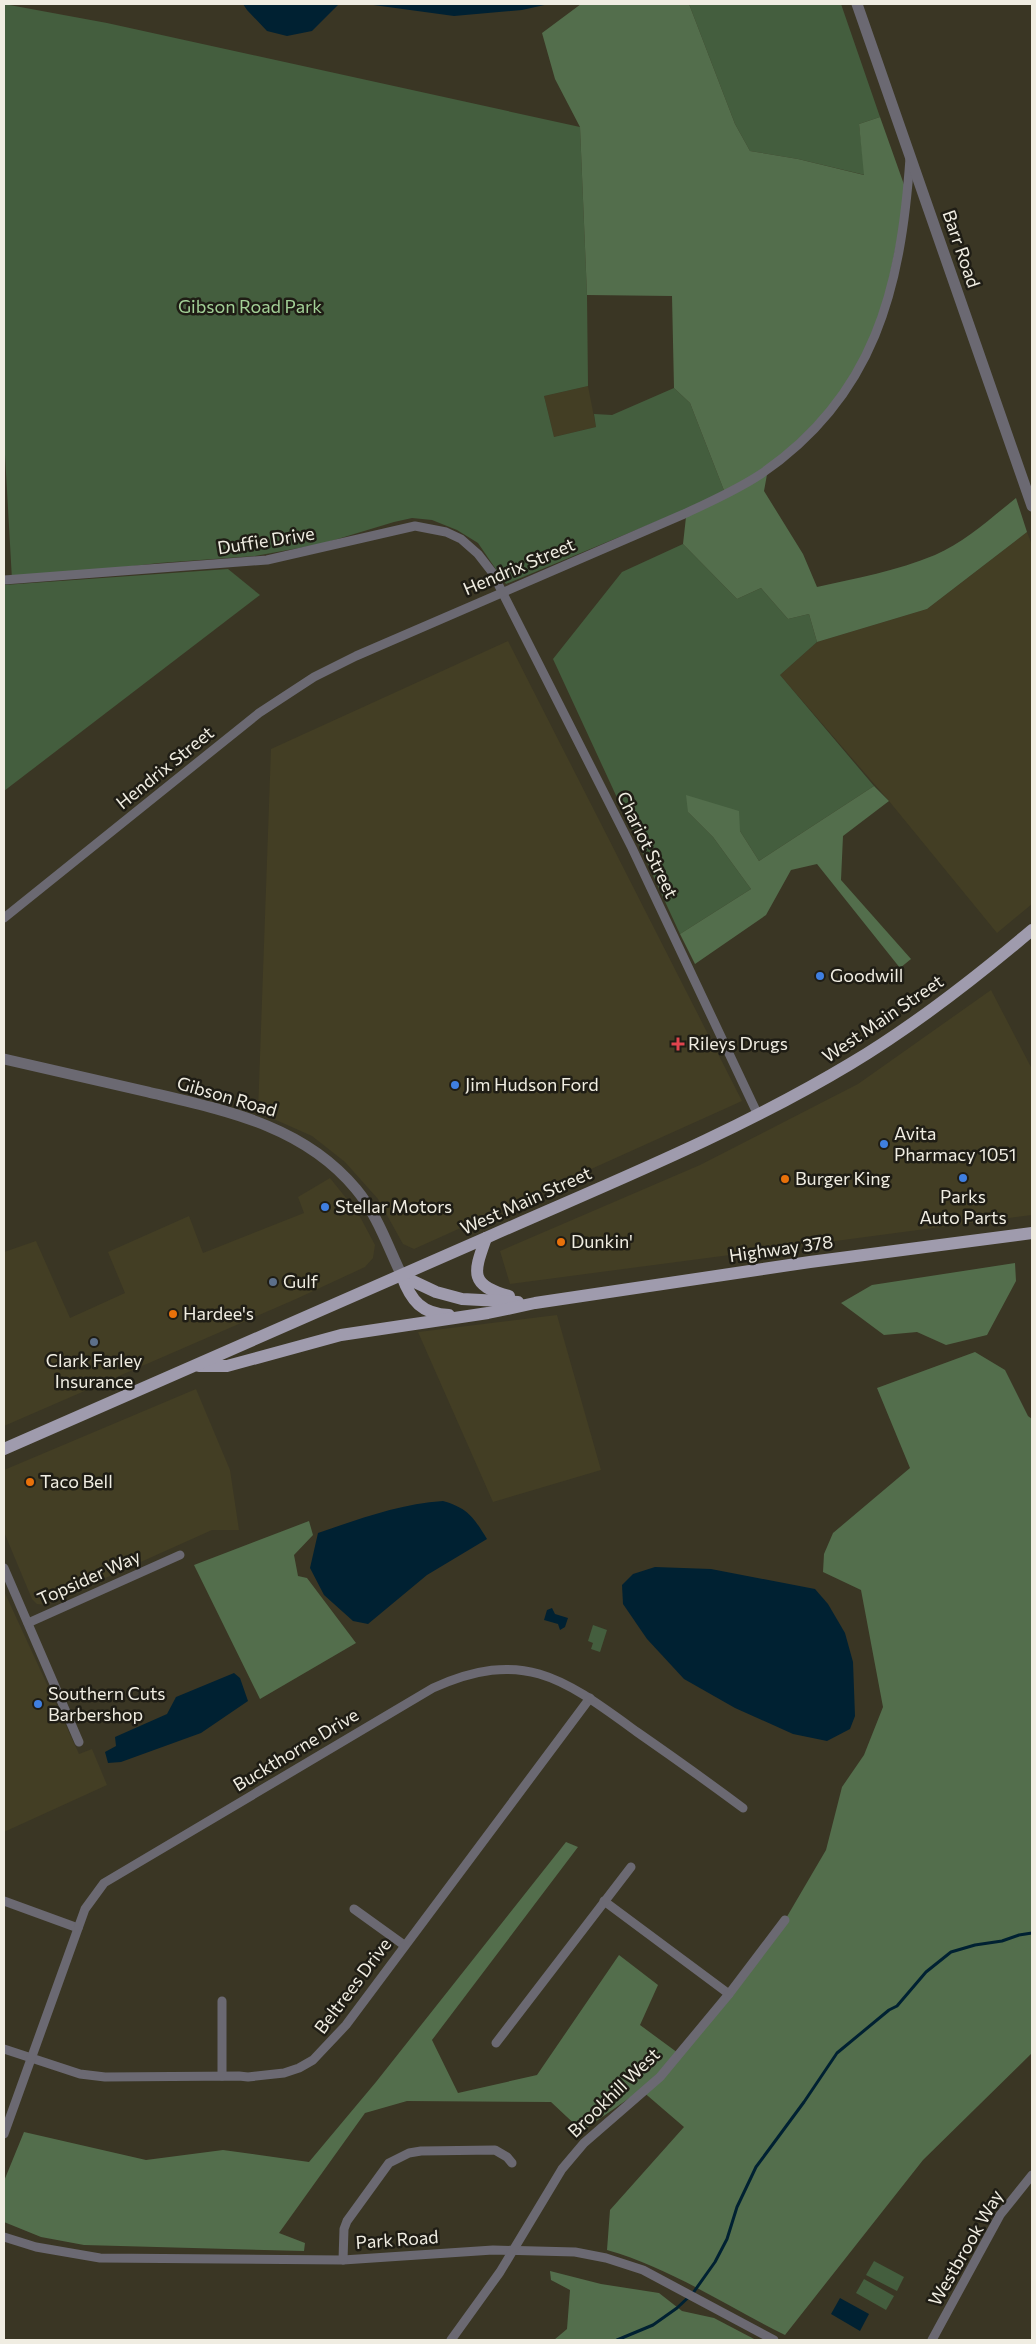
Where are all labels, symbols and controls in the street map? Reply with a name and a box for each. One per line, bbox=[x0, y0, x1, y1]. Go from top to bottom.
street label: Barr Road bbox=[938, 207, 986, 291]
park label: Gibson Road Park bbox=[178, 295, 322, 317]
street label: Duffie Drive bbox=[216, 521, 316, 559]
street label: Hendrix Street bbox=[459, 533, 578, 600]
street label: Hendrix Street bbox=[111, 721, 218, 813]
street label: Chariot Street bbox=[613, 788, 683, 902]
place label: Goodwill bbox=[830, 964, 903, 986]
marker: Goodwill bbox=[814, 970, 826, 982]
street label: West Main Street bbox=[818, 970, 947, 1067]
place label: Rileys Drugs bbox=[688, 1032, 788, 1054]
marker: Rileys Drugs bbox=[672, 1038, 684, 1050]
street label: Gibson Road bbox=[175, 1071, 280, 1121]
place label: Jim Hudson Ford bbox=[465, 1073, 599, 1095]
marker: Jim Hudson Ford bbox=[449, 1079, 461, 1091]
place label: Avita Pharmacy 1051 bbox=[894, 1122, 1016, 1165]
marker: Avita Pharmacy 1051 bbox=[878, 1138, 890, 1150]
street label: West Main Street bbox=[457, 1161, 595, 1239]
place label: Burger King bbox=[795, 1167, 891, 1189]
marker: Parks Auto Parts bbox=[957, 1172, 969, 1184]
marker: Burger King bbox=[779, 1173, 791, 1185]
place label: Parks Auto Parts bbox=[919, 1185, 1007, 1228]
place label: Stellar Motors bbox=[335, 1195, 452, 1217]
marker: Stellar Motors bbox=[319, 1201, 331, 1213]
place label: Dunkin' bbox=[571, 1230, 633, 1252]
street label: Highway 378 bbox=[727, 1230, 834, 1266]
marker: Dunkin' bbox=[555, 1236, 567, 1248]
place label: Gulf bbox=[283, 1270, 319, 1292]
marker: Gulf bbox=[267, 1276, 279, 1288]
place label: Hardee's bbox=[183, 1302, 254, 1324]
marker: Hardee's bbox=[167, 1308, 179, 1320]
marker: Clark Farley Insurance bbox=[88, 1336, 100, 1348]
place label: Clark Farley Insurance bbox=[46, 1349, 142, 1392]
place label: Taco Bell bbox=[40, 1470, 113, 1492]
marker: Taco Bell bbox=[24, 1476, 36, 1488]
street label: Topsider Way bbox=[34, 1545, 144, 1610]
place label: Southern Cuts Barbershop bbox=[48, 1682, 165, 1725]
marker: Southern Cuts Barbershop bbox=[32, 1698, 44, 1710]
street label: Buckthorne Drive bbox=[229, 1703, 362, 1795]
street label: Beltrees Drive bbox=[309, 1933, 395, 2038]
street label: Brookhill West bbox=[563, 2043, 664, 2142]
street label: Westbrook Way bbox=[923, 2186, 1007, 2309]
street label: Park Road bbox=[355, 2225, 439, 2253]

